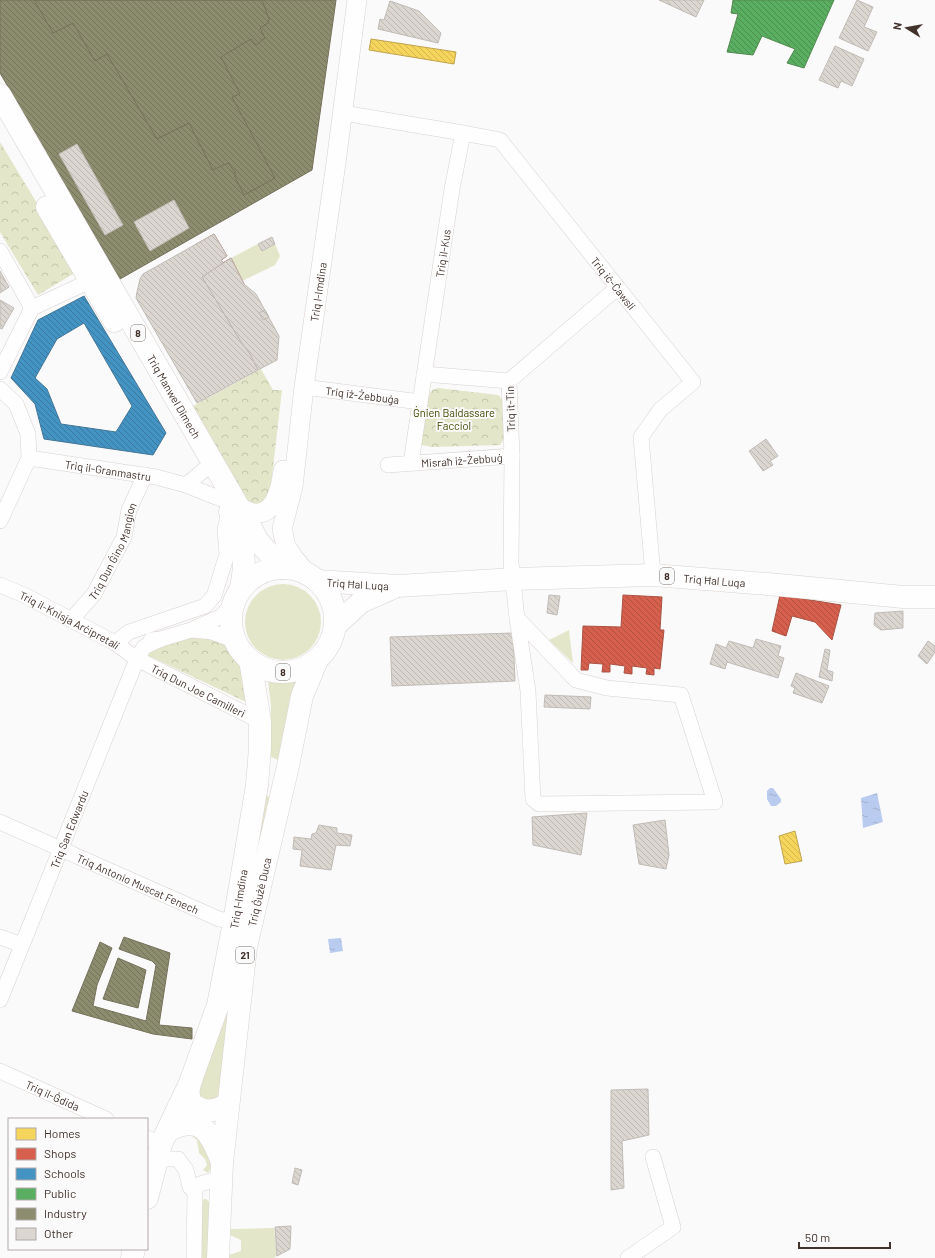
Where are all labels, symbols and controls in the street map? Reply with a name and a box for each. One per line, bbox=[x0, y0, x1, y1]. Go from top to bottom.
north arrow bbox=[887, 8, 927, 48]
text: N bbox=[890, 21, 904, 31]
street label: Triq il-Kus bbox=[432, 228, 452, 278]
street label: Triq iċ-Ċawsli bbox=[589, 254, 639, 312]
street label: Triq l-Imdina bbox=[307, 261, 328, 323]
road number: 8 bbox=[131, 325, 145, 341]
street label: Triq Manwel Dimech bbox=[145, 352, 204, 440]
street label: Triq iż-Żebbuġa bbox=[325, 383, 400, 406]
street label: Triq it-Tin bbox=[503, 386, 517, 432]
park label: Ġnien Baldassare Facciol bbox=[413, 405, 495, 432]
street label: Misraħ iż-Żebbuġ bbox=[421, 450, 503, 469]
street label: Triq il-Granmastru bbox=[64, 457, 152, 483]
street label: Triq Dun Ġino Mangion bbox=[86, 500, 138, 602]
road number: 8 bbox=[660, 568, 674, 584]
street label: Triq Ħal Luqa bbox=[683, 571, 746, 589]
street label: Triq Ħal Luqa bbox=[326, 575, 389, 592]
street label: Triq il-Knisja Arċipretali bbox=[18, 588, 123, 651]
street label: Triq Dun Joe Camilleri bbox=[149, 661, 248, 719]
road number: 8 bbox=[276, 664, 290, 680]
street label: Triq San Edwardu bbox=[47, 788, 90, 870]
street label: Triq Antonio Muscat Fenech bbox=[75, 850, 201, 916]
street label: Triq Ġużè Duca bbox=[245, 856, 273, 928]
street label: Triq l-Imdina bbox=[226, 868, 249, 930]
road number: 21 bbox=[236, 947, 254, 963]
street label: Triq il-Ġdida bbox=[24, 1077, 82, 1113]
legend bbox=[8, 1118, 148, 1250]
text: Homes bbox=[44, 1126, 81, 1140]
text: Shops bbox=[44, 1146, 77, 1160]
text: Schools bbox=[44, 1166, 85, 1180]
text: Public bbox=[44, 1186, 76, 1200]
text: Industry bbox=[44, 1206, 87, 1220]
scale bar bbox=[799, 1224, 890, 1250]
text: Other bbox=[44, 1226, 74, 1240]
text: 50 m bbox=[805, 1230, 830, 1244]

